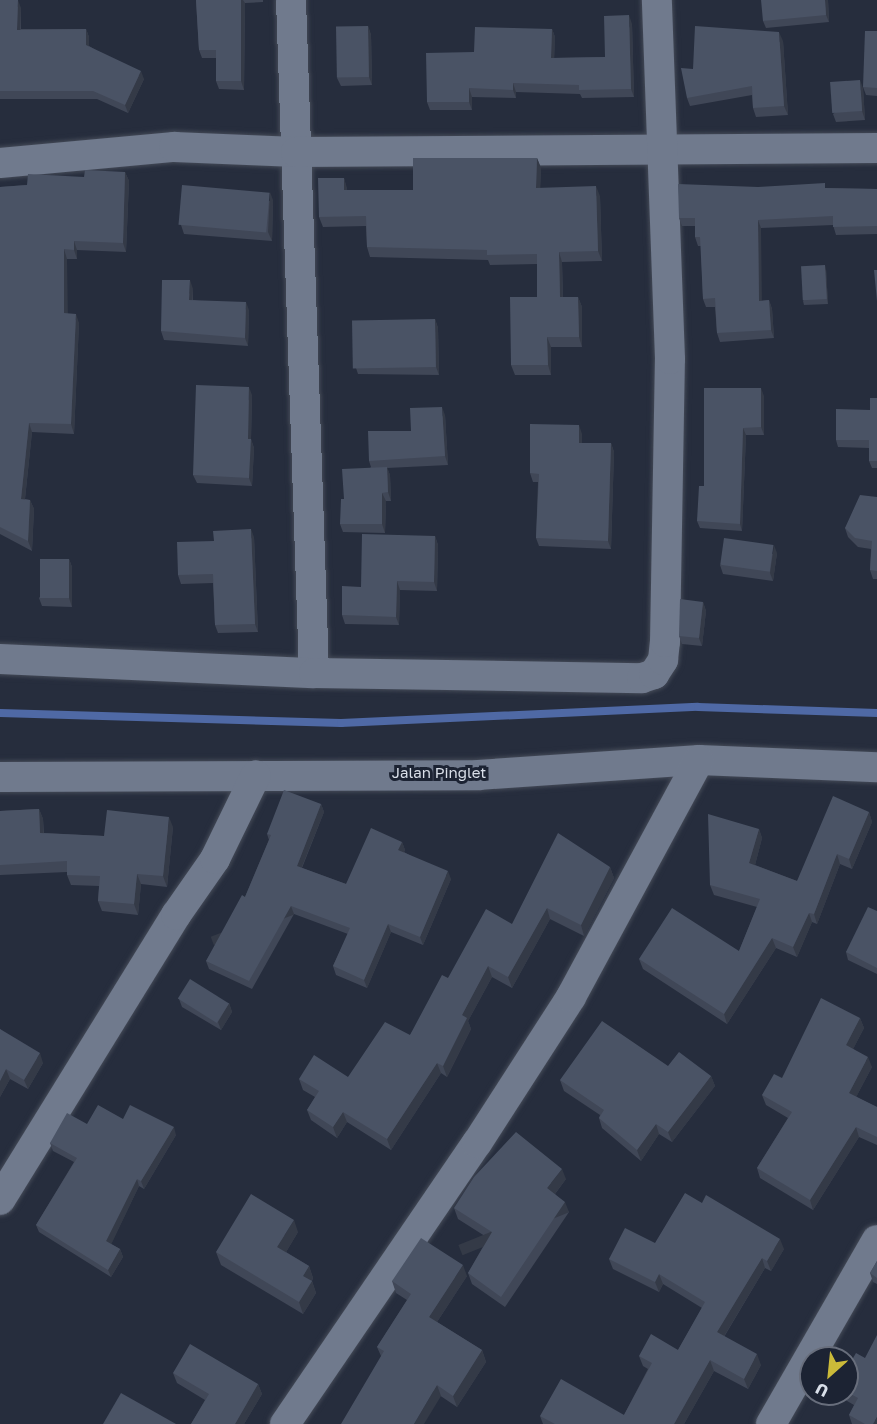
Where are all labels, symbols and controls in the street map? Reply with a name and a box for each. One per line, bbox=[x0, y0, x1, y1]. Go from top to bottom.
street label: Jalan Pinglet bbox=[392, 764, 486, 782]
north arrow bbox=[799, 1346, 859, 1406]
text: U bbox=[812, 1379, 831, 1402]

